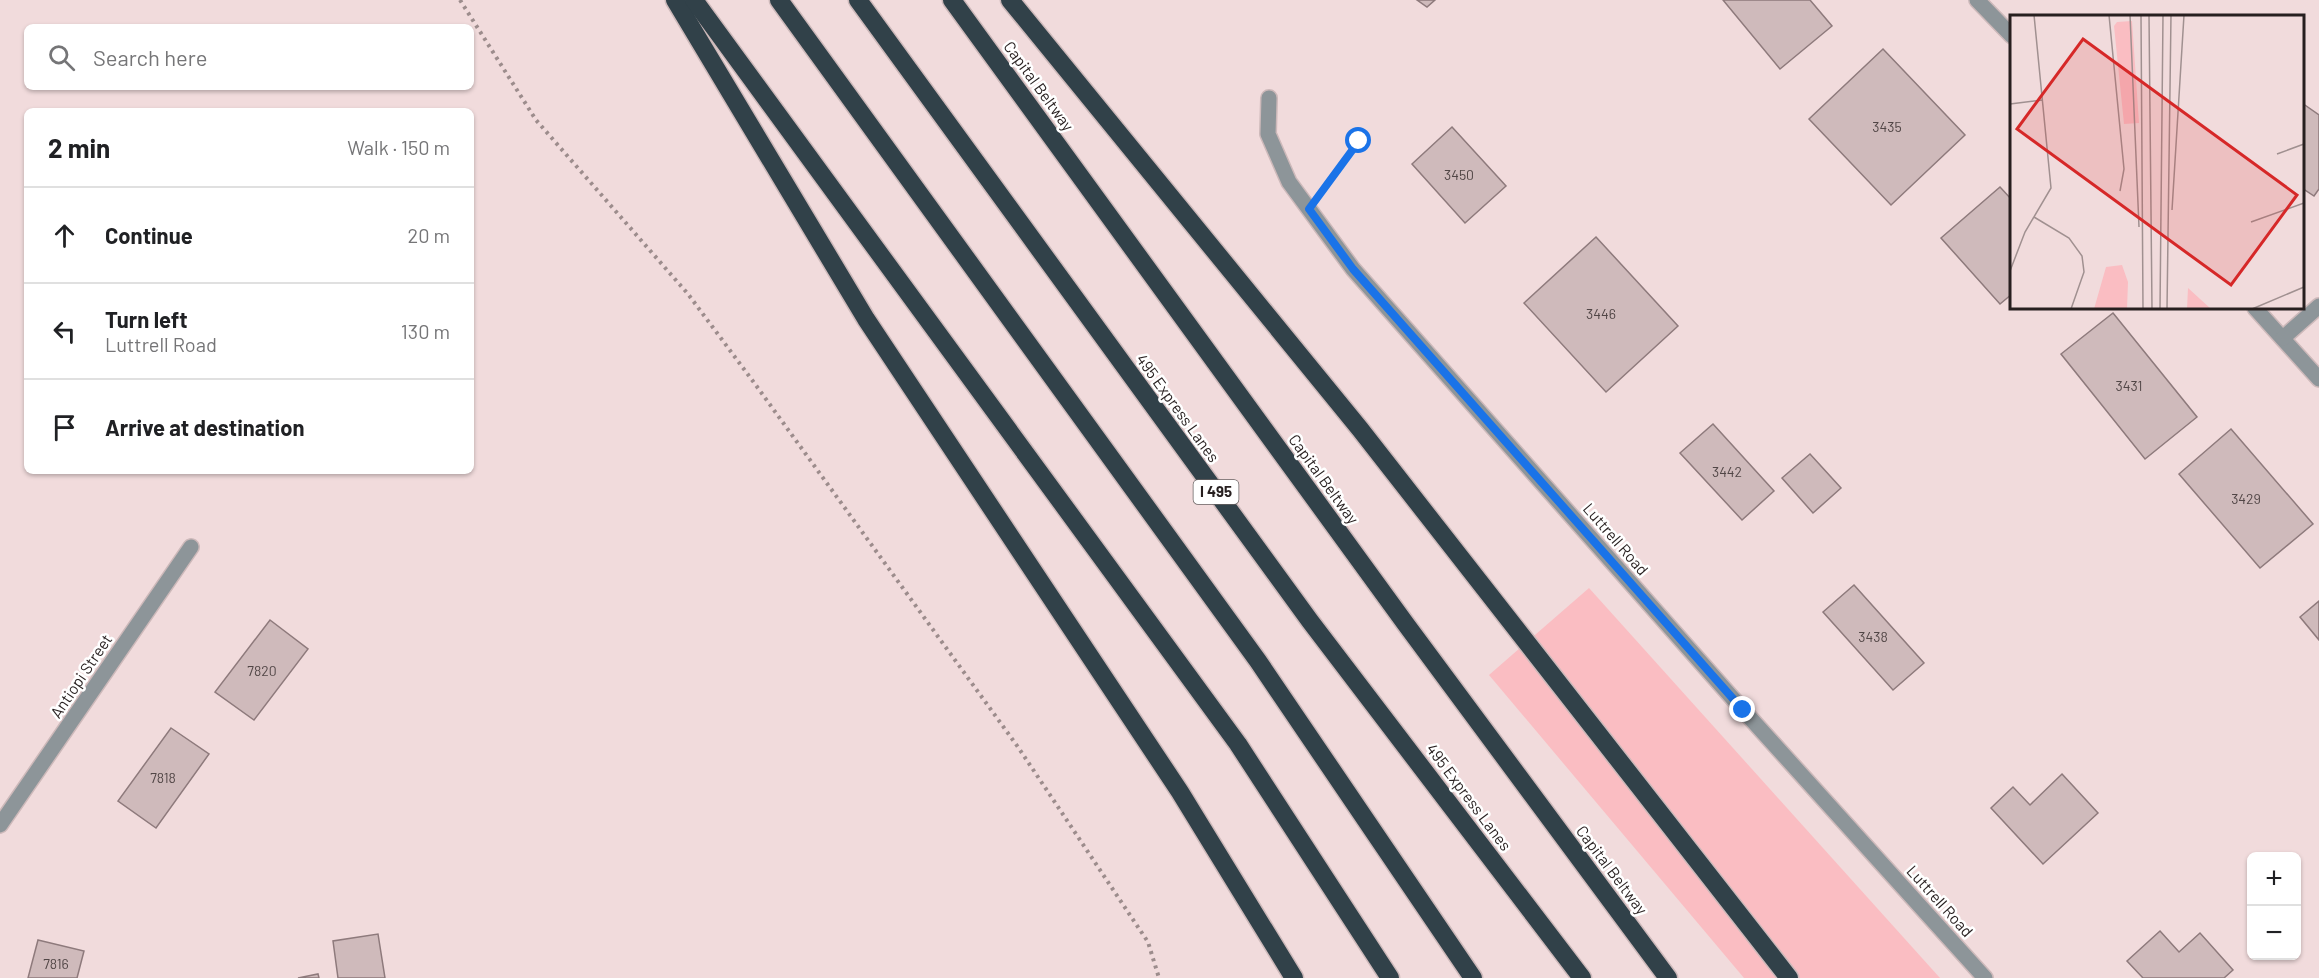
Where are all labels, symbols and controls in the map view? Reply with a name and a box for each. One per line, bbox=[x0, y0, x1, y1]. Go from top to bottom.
inset map bbox=[2010, 15, 2304, 309]
search box bbox=[24, 24, 474, 90]
street label: Capital Beltway bbox=[1000, 37, 1079, 135]
icon: search bbox=[45, 41, 78, 74]
text: Search here bbox=[93, 44, 207, 70]
house number: 3435 bbox=[1872, 118, 1902, 135]
route start bbox=[1345, 127, 1371, 153]
text: 2 min bbox=[48, 132, 110, 163]
text: Walk · 150 m bbox=[347, 135, 450, 159]
house number: 3450 bbox=[1444, 166, 1474, 183]
icon: ahead bbox=[48, 219, 81, 252]
text: Continue bbox=[105, 222, 193, 248]
text: 20 m bbox=[407, 223, 450, 247]
house number: 3446 bbox=[1586, 305, 1616, 322]
text: Turn left bbox=[105, 306, 188, 332]
icon: left bbox=[48, 315, 81, 348]
text: 130 m bbox=[401, 319, 450, 343]
text: Luttrell Road bbox=[105, 332, 217, 356]
street label: 495 Express Lanes bbox=[1133, 350, 1224, 465]
house number: 3431 bbox=[2116, 377, 2142, 394]
icon: arrive bbox=[48, 411, 81, 444]
text: Arrive at destination bbox=[105, 414, 304, 440]
street label: Capital Beltway bbox=[1285, 430, 1364, 528]
house number: 3442 bbox=[1712, 463, 1742, 480]
road number: I 495 bbox=[1194, 480, 1238, 504]
house number: 3429 bbox=[2231, 490, 2261, 507]
street label: Luttrell Road bbox=[1580, 499, 1653, 579]
house number: 3438 bbox=[1858, 628, 1888, 645]
street label: Antiopi Street bbox=[46, 630, 116, 721]
house number: 7820 bbox=[247, 662, 277, 679]
route end bbox=[1729, 696, 1755, 722]
street label: 495 Express Lanes bbox=[1423, 739, 1516, 854]
house number: 7818 bbox=[150, 769, 176, 786]
street label: Capital Beltway bbox=[1573, 821, 1652, 918]
map controls bbox=[2247, 852, 2301, 960]
button: + bbox=[2247, 852, 2301, 906]
street label: Luttrell Road bbox=[1903, 861, 1977, 940]
button: − bbox=[2247, 906, 2301, 960]
house number: 7816 bbox=[43, 955, 69, 972]

